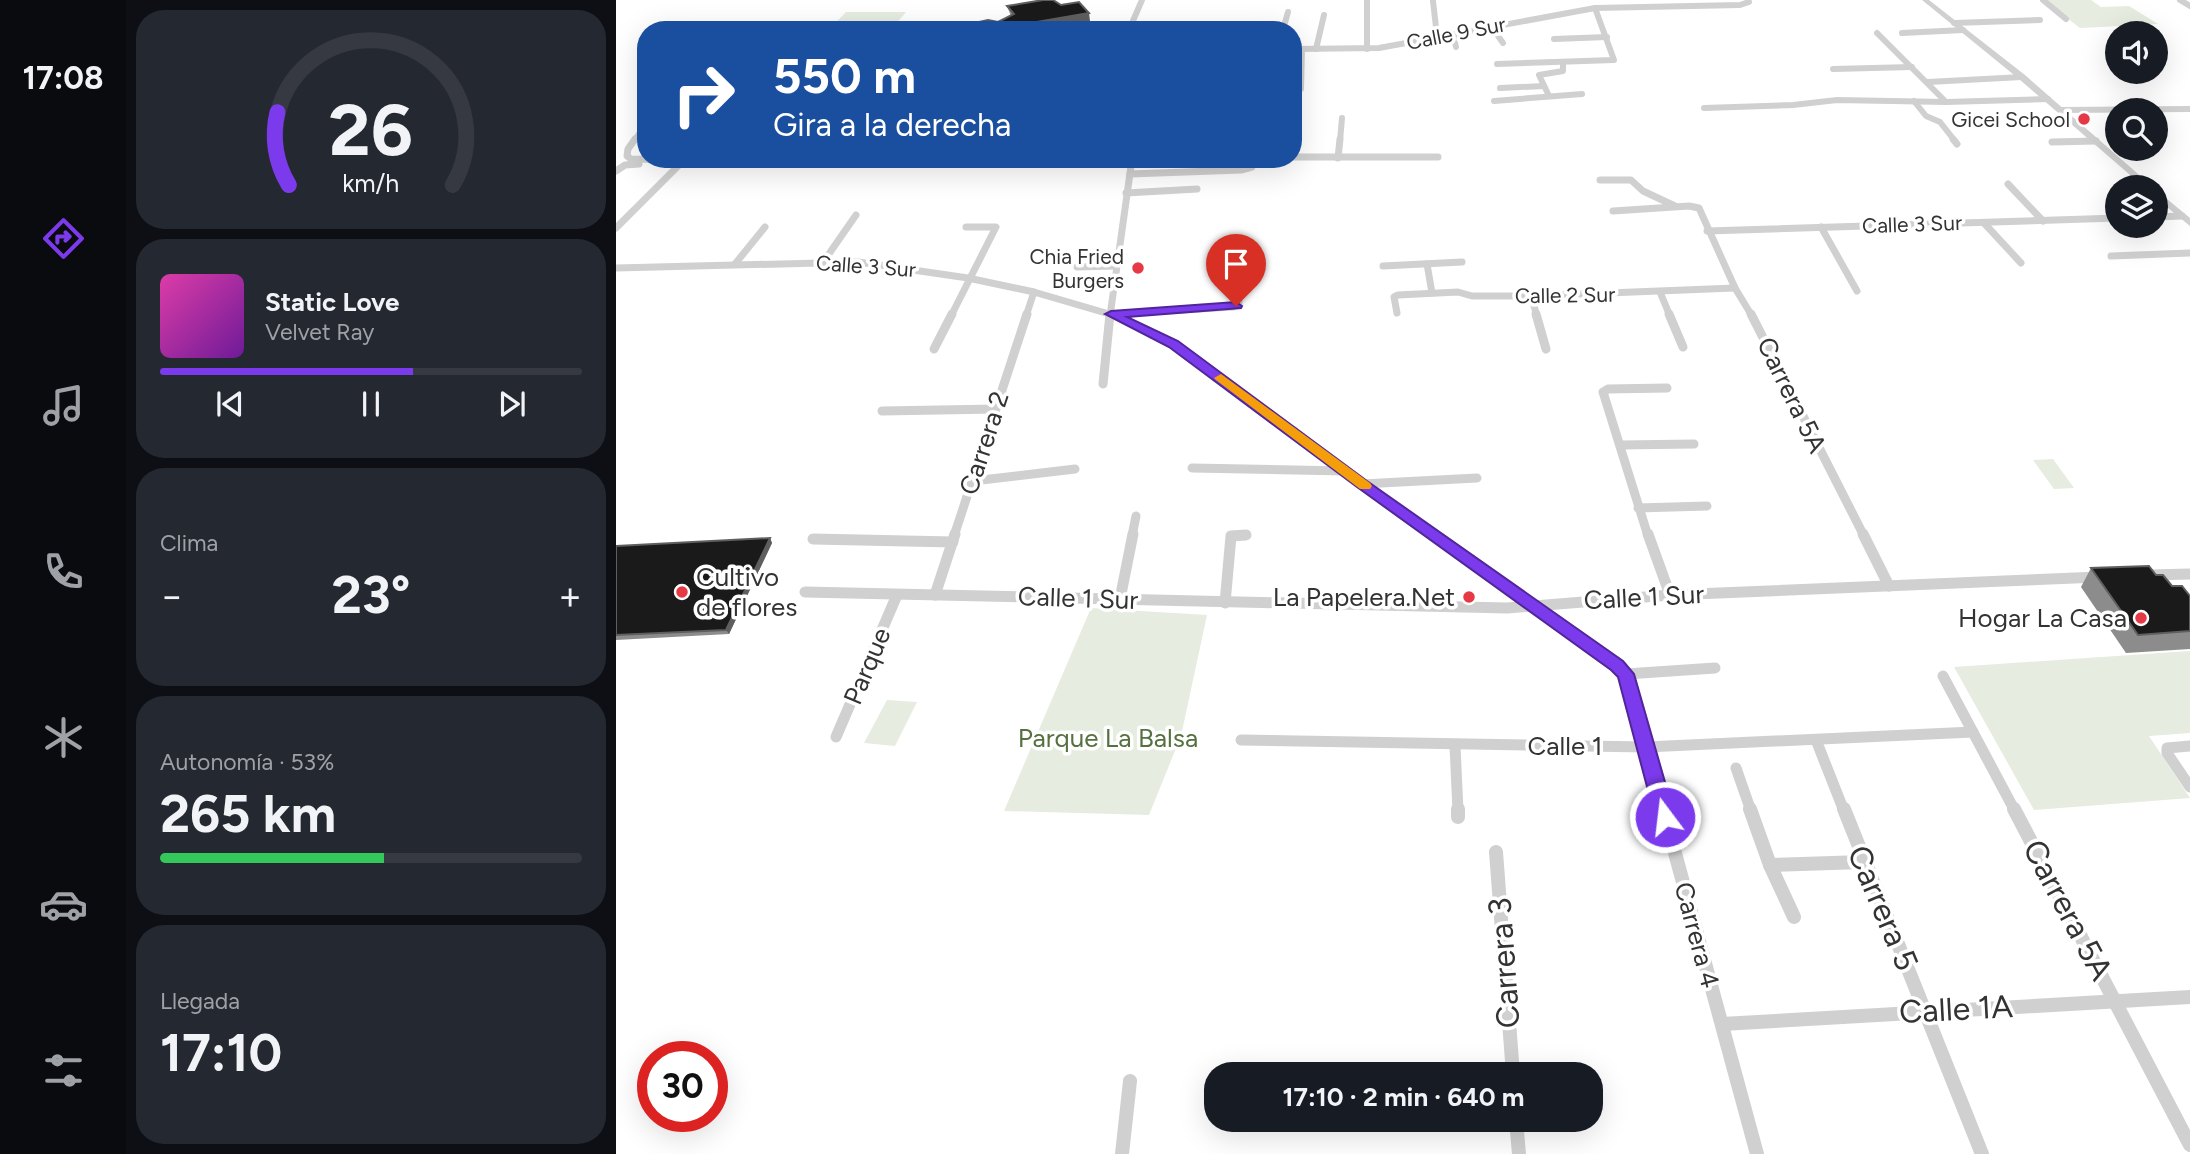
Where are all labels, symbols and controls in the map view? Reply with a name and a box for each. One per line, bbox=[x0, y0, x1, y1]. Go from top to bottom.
street label: Calle 9 Sur bbox=[1404, 11, 1508, 55]
map controls bbox=[2105, 21, 2168, 238]
button: sound bbox=[2105, 21, 2168, 84]
text: 550 m bbox=[773, 46, 916, 105]
icon: right bbox=[658, 49, 749, 140]
text: 17:08 bbox=[22, 59, 104, 97]
text: 26 bbox=[329, 87, 413, 174]
button: search bbox=[2105, 98, 2168, 161]
text: Gira a la derecha bbox=[773, 106, 1011, 144]
place label: Gicei School bbox=[1951, 107, 2070, 132]
marker: Gicei School bbox=[2076, 111, 2092, 127]
text: km/h bbox=[342, 168, 400, 198]
button: layers bbox=[2105, 175, 2168, 238]
street label: Calle 3 Sur bbox=[1862, 210, 1962, 238]
icon: directions bbox=[39, 214, 88, 263]
pin bbox=[1206, 234, 1266, 306]
place label: Chia Fried Burgers bbox=[1029, 244, 1124, 293]
icon: arrive bbox=[1217, 245, 1255, 283]
street label: Calle 3 Sur bbox=[815, 250, 917, 282]
marker: Chia Fried Burgers bbox=[1130, 260, 1146, 276]
street label: Calle 2 Sur bbox=[1515, 282, 1615, 308]
text: Static Love bbox=[265, 286, 399, 318]
text: Velvet Ray bbox=[265, 318, 374, 346]
street label: Carrera 5A bbox=[1750, 332, 1834, 458]
icon: music bbox=[39, 381, 88, 430]
icon: previous bbox=[211, 385, 249, 423]
icon: pause bbox=[352, 385, 390, 423]
icon: next bbox=[493, 385, 531, 423]
street label: Carrera 2 bbox=[952, 387, 1016, 499]
text: Clima bbox=[160, 529, 218, 557]
icon: phone bbox=[39, 547, 88, 596]
place label: Cultivo de flores bbox=[696, 561, 797, 623]
text: 23° bbox=[332, 564, 410, 626]
text: − bbox=[160, 573, 184, 619]
text: + bbox=[558, 573, 582, 619]
street label: Calle 1 Sur bbox=[1583, 578, 1705, 616]
street label: Calle 1 Sur bbox=[1017, 580, 1139, 616]
place label: La Papelera.Net bbox=[1273, 581, 1455, 613]
marker: Cultivo de flores bbox=[674, 584, 690, 600]
marker: La Papelera.Net bbox=[1461, 589, 1477, 605]
place label: Hogar La Casa bbox=[1958, 602, 2127, 634]
marker: Hogar La Casa bbox=[2133, 610, 2149, 626]
street label: Parque bbox=[837, 623, 897, 709]
icon: climate bbox=[39, 713, 88, 762]
park label: Parque La Balsa bbox=[1018, 722, 1198, 754]
street label: Calle 1 bbox=[1528, 730, 1602, 762]
text: Autonomía · 53% bbox=[160, 748, 334, 776]
position arrow bbox=[1628, 780, 1702, 854]
text: 265 km bbox=[160, 783, 336, 845]
street label: Carrera 5A bbox=[2015, 833, 2121, 987]
street label: Carrera 5 bbox=[1840, 840, 1926, 976]
street label: Carrera 4 bbox=[1668, 879, 1726, 991]
icon: car bbox=[39, 880, 88, 929]
street label: Carrera 3 bbox=[1480, 896, 1528, 1030]
text: Llegada bbox=[160, 987, 240, 1015]
street label: Calle 1A bbox=[1898, 987, 2014, 1031]
text: 17:10 bbox=[160, 1022, 282, 1084]
speed limit sign: 30 bbox=[637, 1041, 728, 1132]
icon: filters bbox=[39, 1046, 88, 1095]
text: 17:10 · 2 min · 640 m bbox=[1282, 1081, 1525, 1113]

